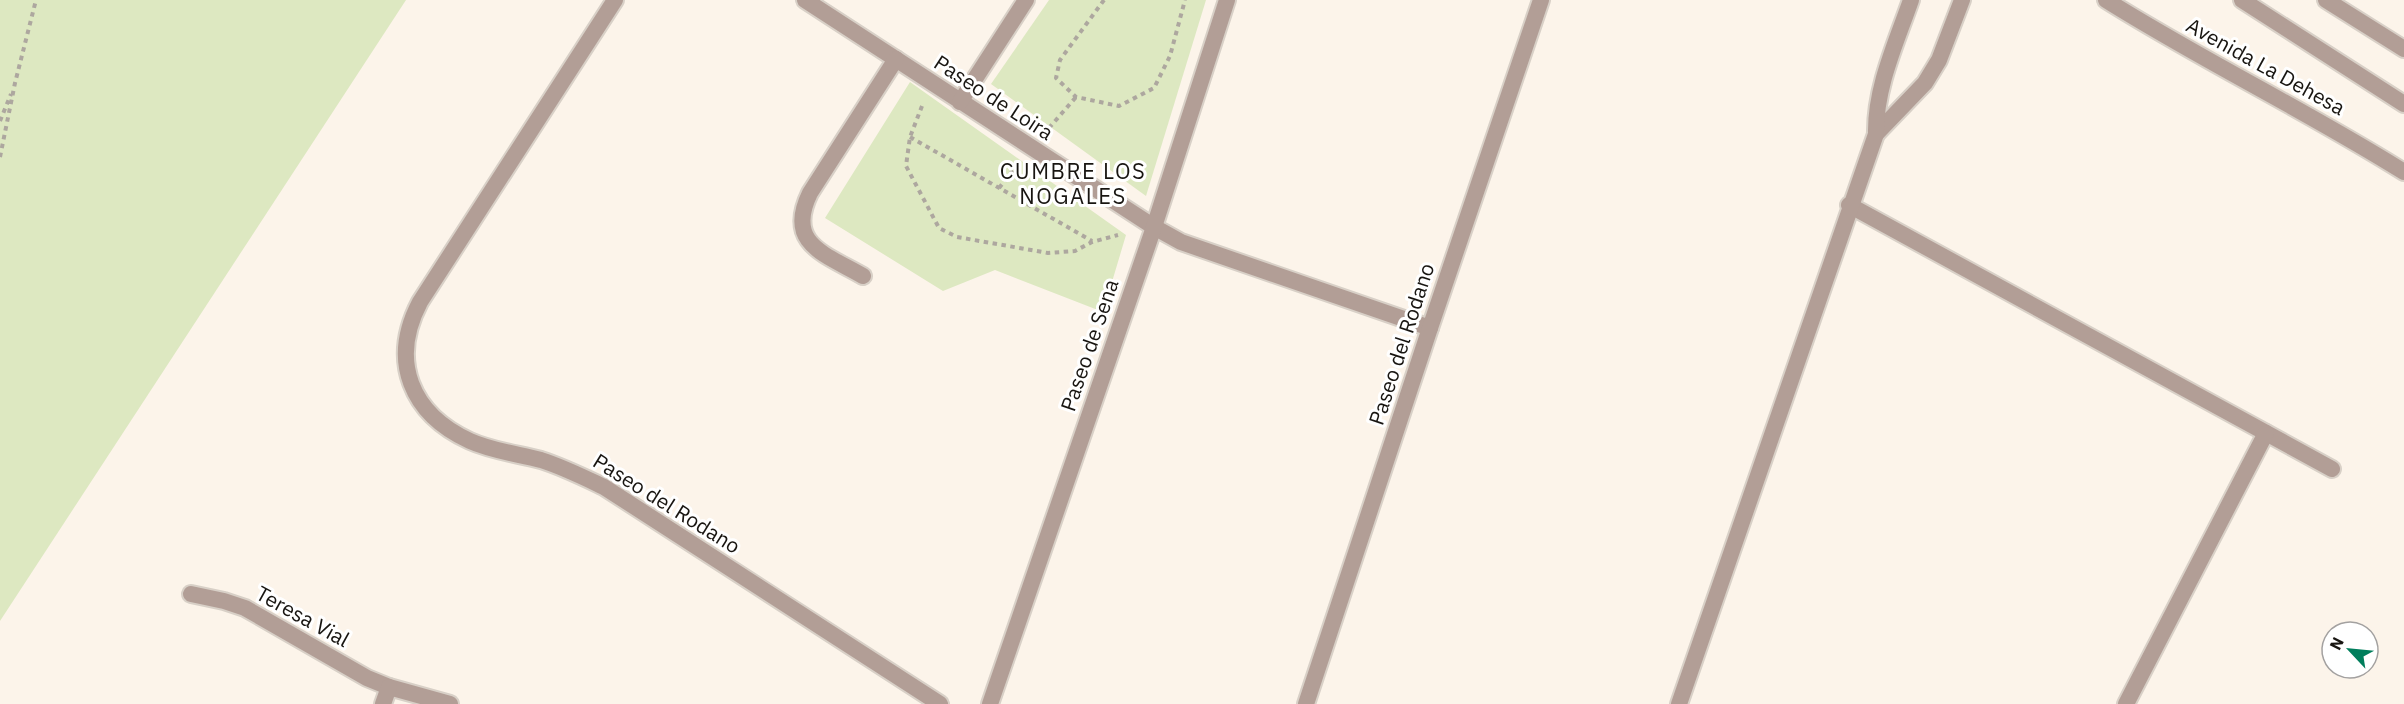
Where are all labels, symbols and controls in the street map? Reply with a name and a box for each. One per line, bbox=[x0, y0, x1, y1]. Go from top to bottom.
street label: Avenida La Dehesa bbox=[2182, 11, 2350, 121]
street label: Paseo de Loira bbox=[929, 48, 1059, 146]
district label: CUMBRE LOS NOGALES bbox=[1000, 156, 1146, 210]
street label: Paseo del Rodano bbox=[1362, 260, 1440, 428]
street label: Paseo de Sena bbox=[1053, 275, 1125, 415]
street label: Paseo del Rodano bbox=[588, 446, 746, 560]
street label: Teresa Vial bbox=[251, 579, 355, 653]
north arrow bbox=[2320, 620, 2380, 680]
text: N bbox=[2325, 634, 2348, 653]

